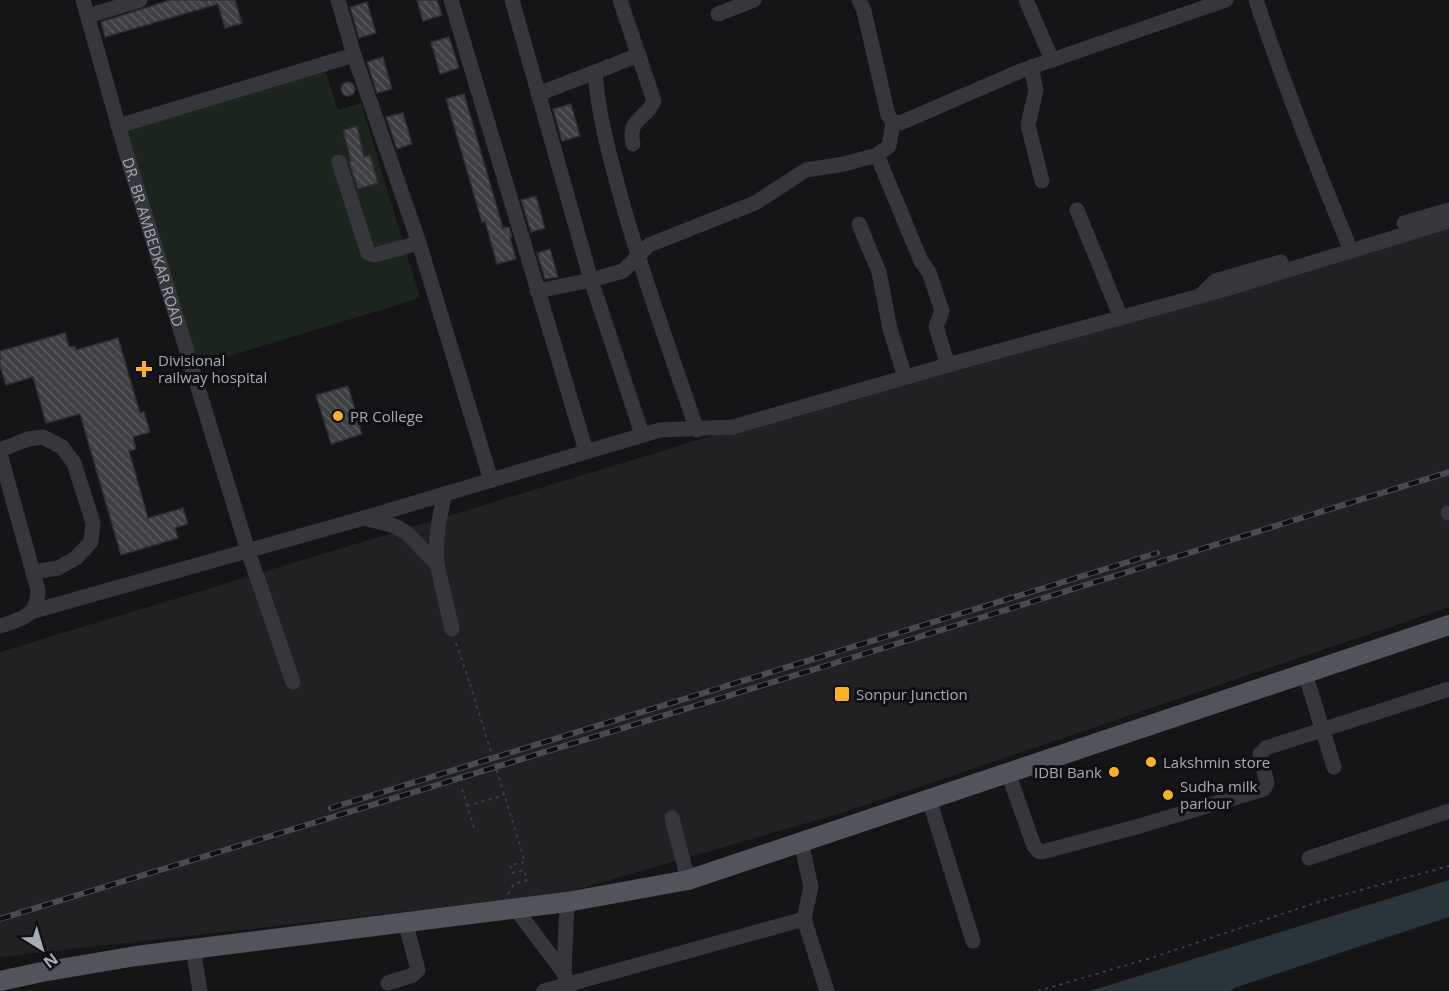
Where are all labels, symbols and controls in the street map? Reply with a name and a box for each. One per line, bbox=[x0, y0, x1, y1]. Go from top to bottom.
street label: DR. BR AMBEDKAR ROAD bbox=[118, 155, 189, 329]
place label: Divisional railway hospital bbox=[158, 350, 267, 387]
marker: Divisional railway hospital bbox=[135, 360, 153, 378]
place label: PR College bbox=[350, 406, 423, 426]
marker: PR College bbox=[331, 409, 345, 423]
place label: Sonpur Junction bbox=[856, 684, 968, 704]
marker: Sonpur Junction bbox=[833, 685, 851, 703]
place label: Lakshmin store bbox=[1163, 752, 1270, 772]
marker: Lakshmin store bbox=[1144, 755, 1158, 769]
place label: IDBI Bank bbox=[1034, 762, 1102, 782]
marker: IDBI Bank bbox=[1107, 765, 1121, 779]
place label: Sudha milk parlour bbox=[1180, 776, 1257, 813]
marker: Sudha milk parlour bbox=[1161, 788, 1175, 802]
north arrow bbox=[12, 919, 72, 979]
text: N bbox=[39, 948, 63, 974]

